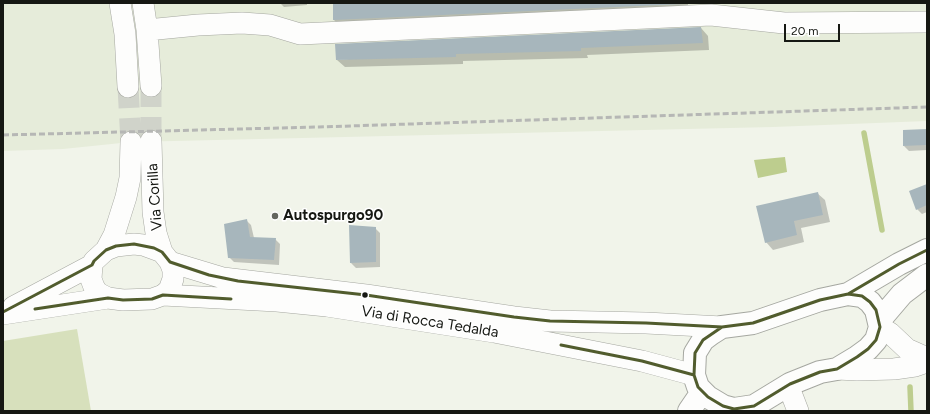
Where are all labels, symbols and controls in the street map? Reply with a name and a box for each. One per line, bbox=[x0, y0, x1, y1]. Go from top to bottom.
scale bar bbox=[786, 16, 842, 42]
text: 20 m bbox=[791, 24, 819, 38]
street label: Via Corilla bbox=[144, 163, 166, 231]
place label: Autospurgo90 bbox=[283, 207, 383, 225]
marker: Autospurgo90 bbox=[270, 211, 280, 221]
unlabelled marker bbox=[360, 290, 370, 300]
street label: Via di Rocca Tedalda bbox=[360, 302, 500, 342]

